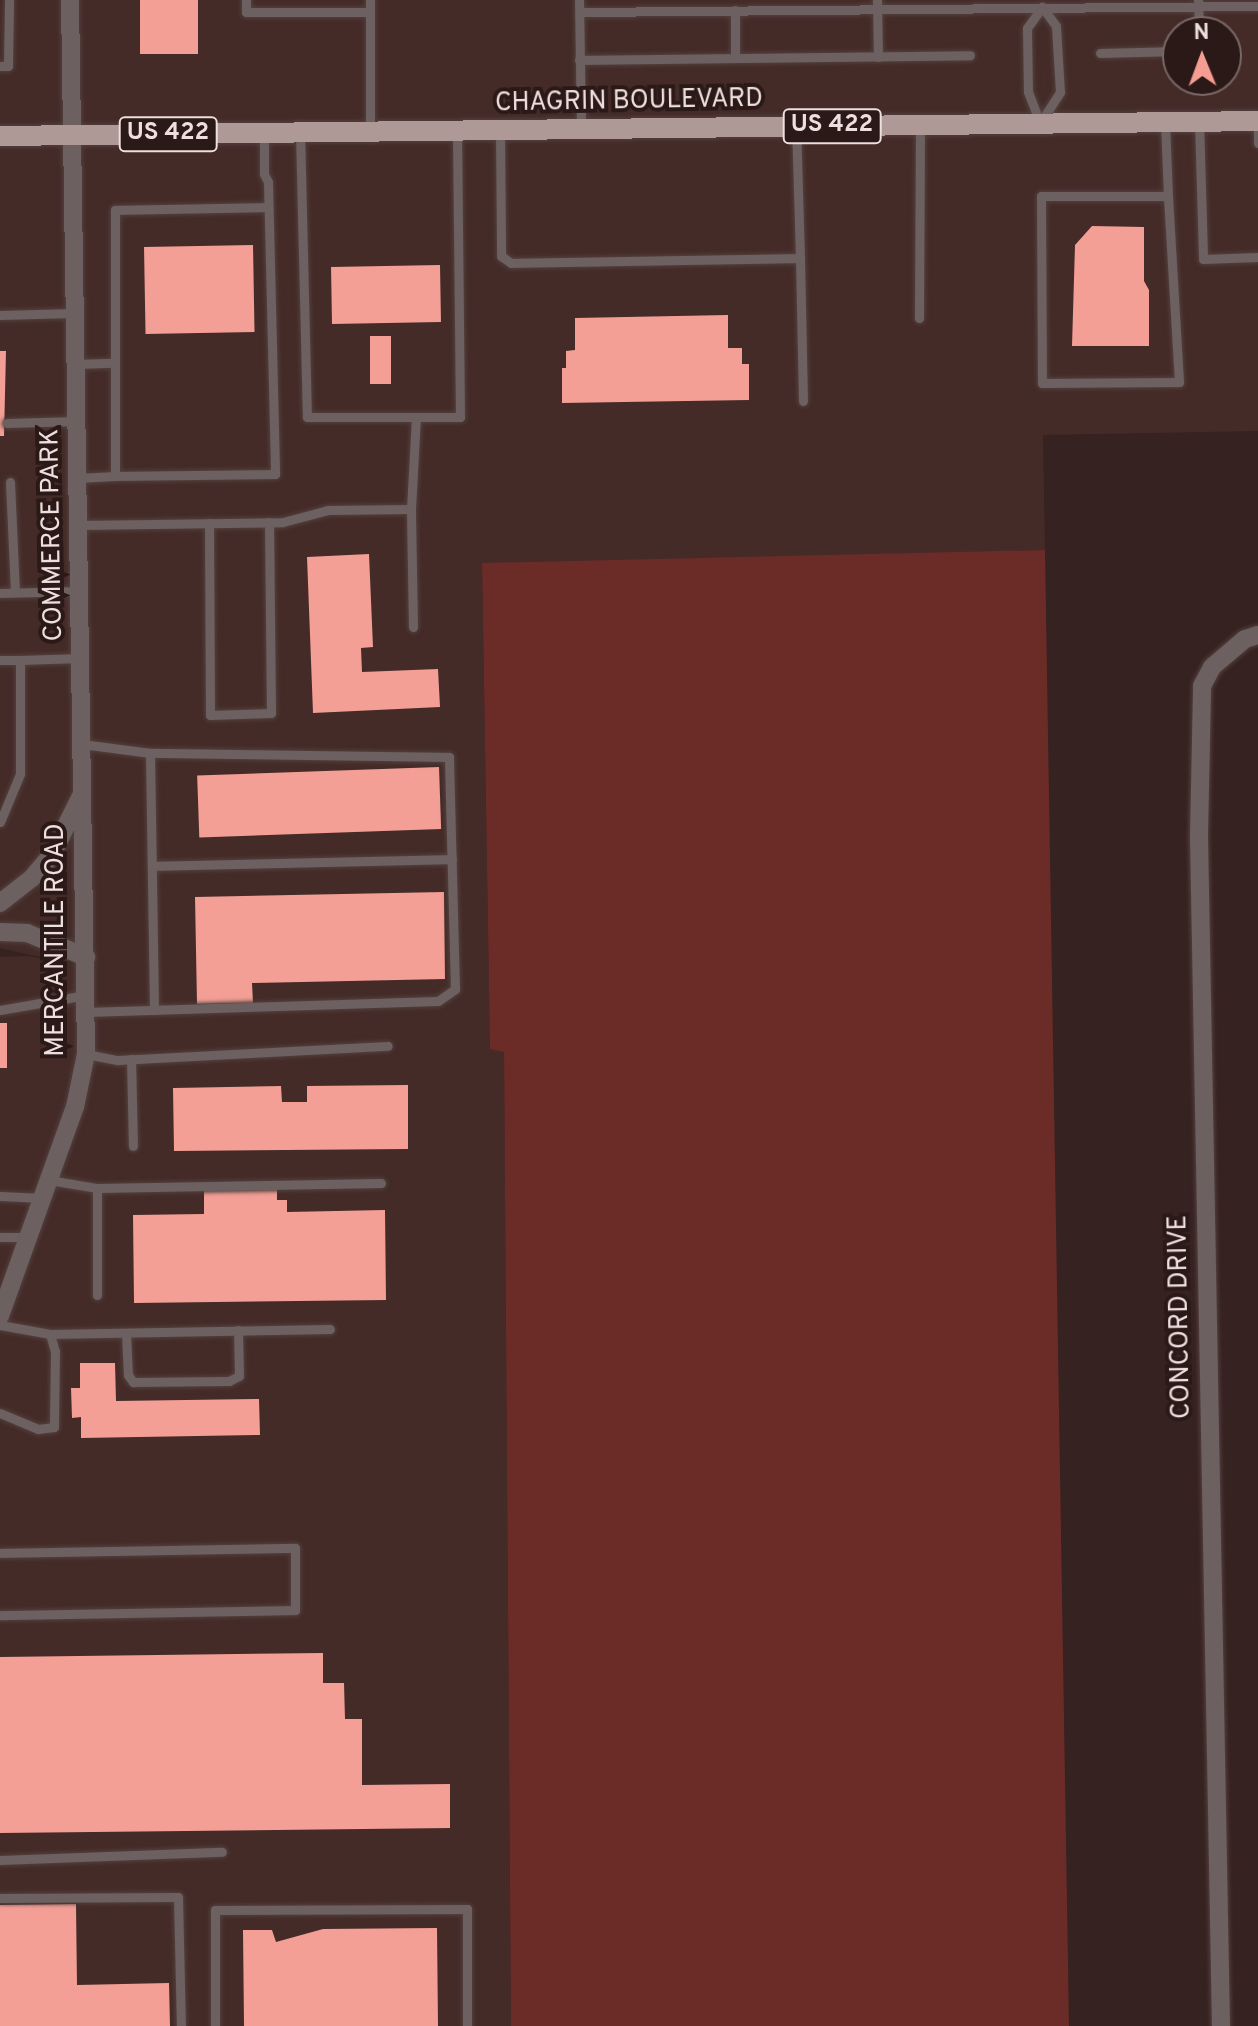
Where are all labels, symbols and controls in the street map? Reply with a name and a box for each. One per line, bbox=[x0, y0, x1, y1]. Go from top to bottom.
north arrow bbox=[1162, 16, 1242, 96]
text: N bbox=[1193, 20, 1210, 47]
street label: CHAGRIN BOULEVARD bbox=[495, 84, 763, 120]
road number: US 422 bbox=[782, 106, 882, 146]
road number: US 422 bbox=[118, 114, 218, 154]
street label: COMMERCE PARK bbox=[36, 428, 70, 642]
street label: MERCANTILE ROAD bbox=[41, 823, 73, 1057]
street label: CONCORD DRIVE bbox=[1164, 1215, 1198, 1419]

